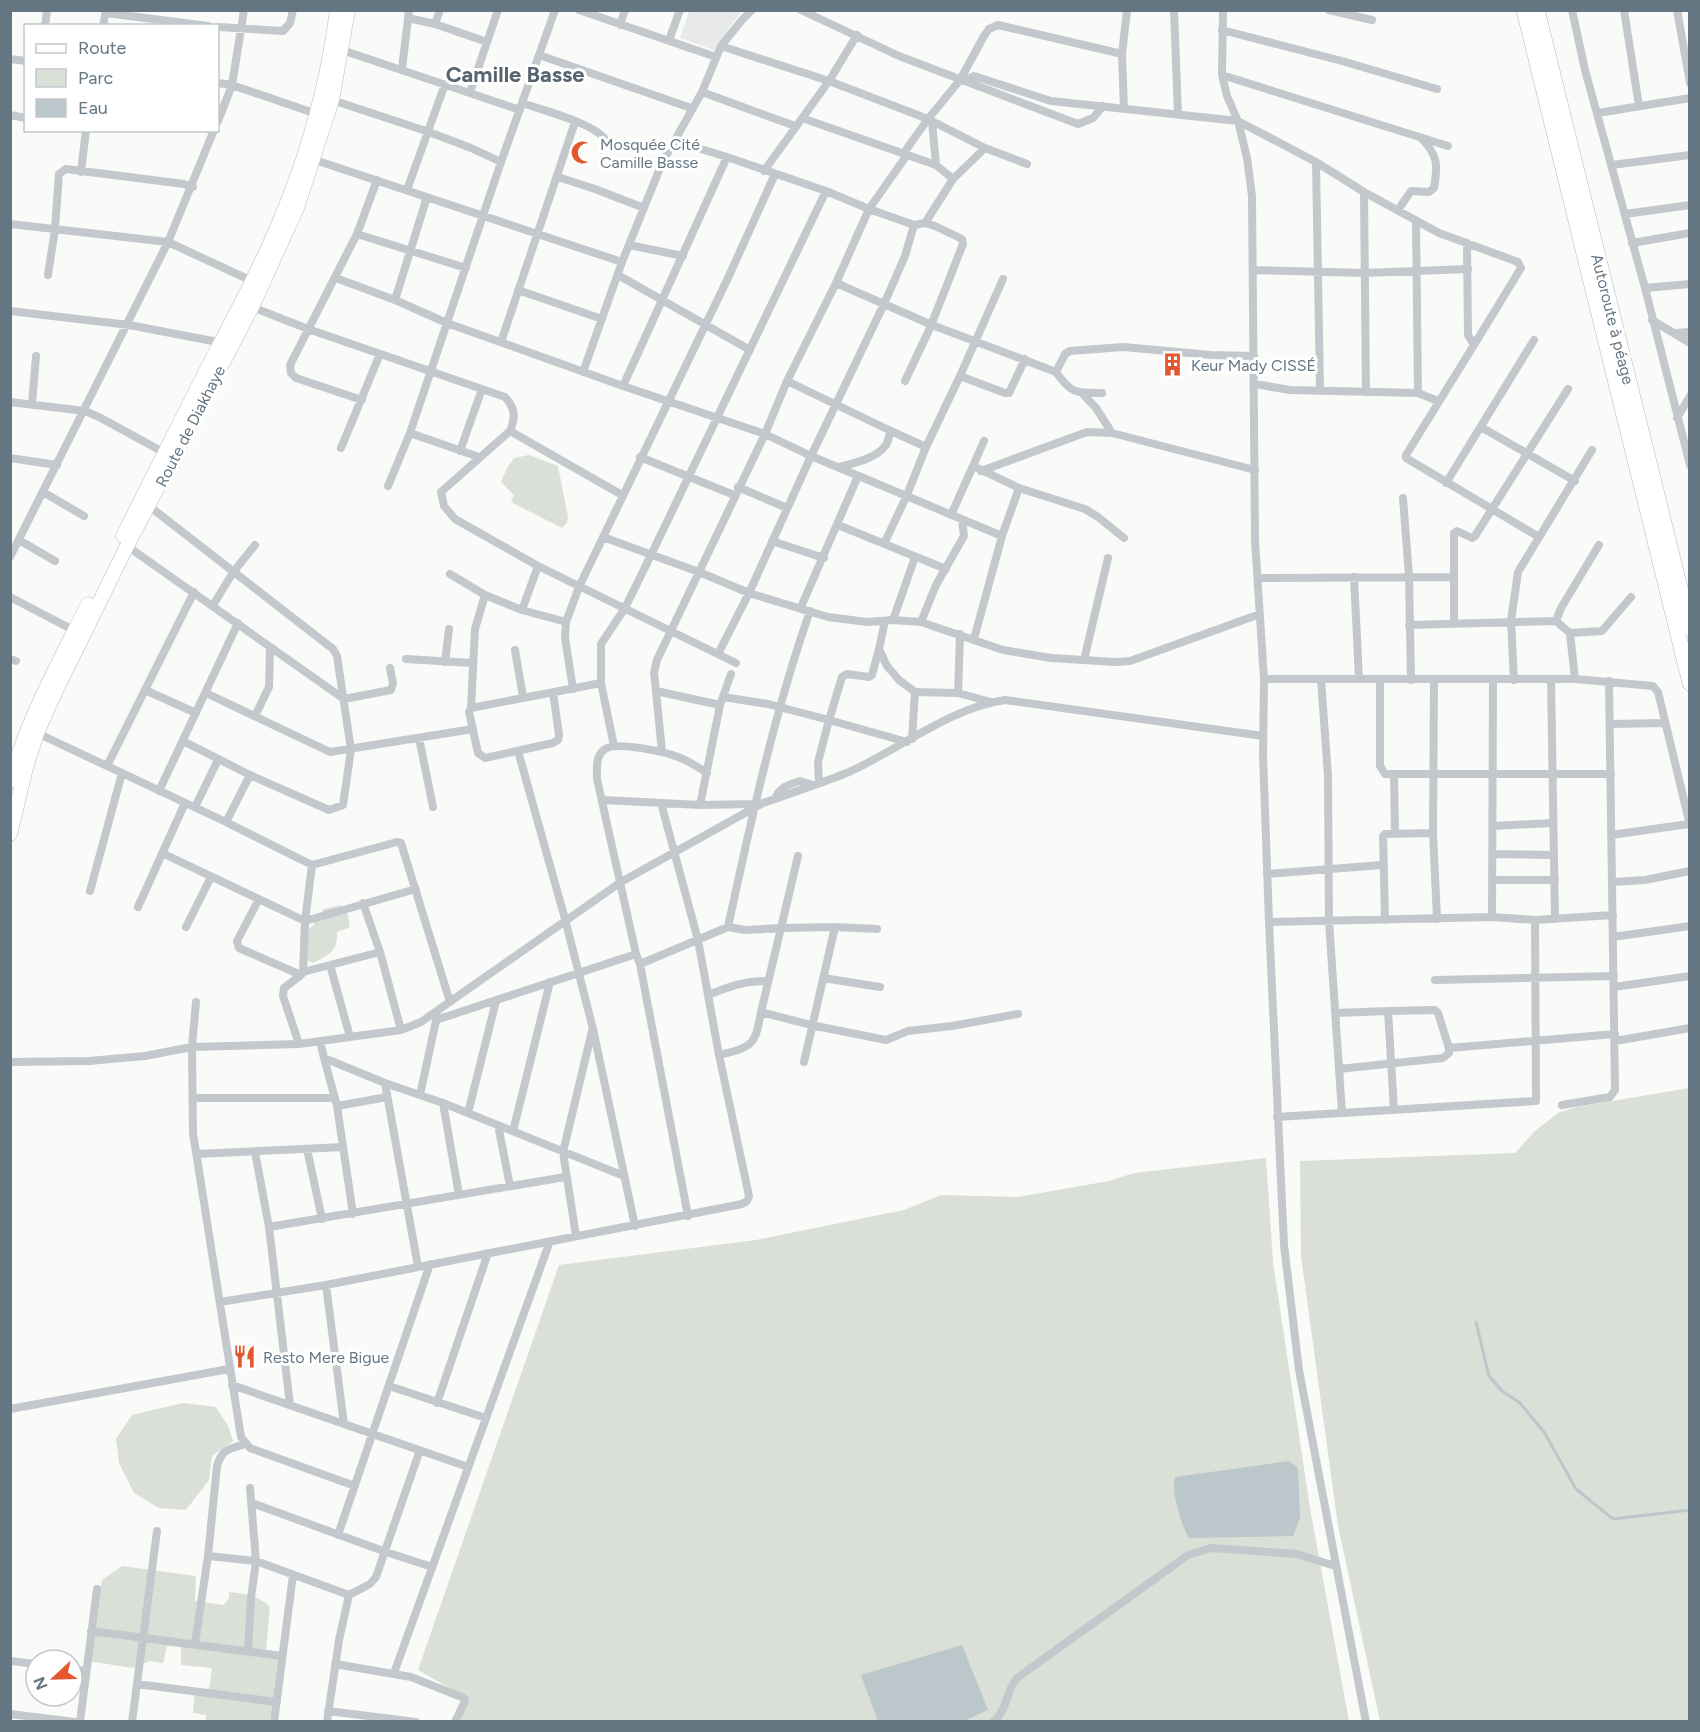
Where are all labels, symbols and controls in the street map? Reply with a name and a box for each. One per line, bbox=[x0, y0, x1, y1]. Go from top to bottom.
legend bbox=[24, 24, 219, 132]
text: Route bbox=[78, 37, 127, 59]
district label: Camille Basse bbox=[446, 61, 584, 88]
text: Parc bbox=[78, 67, 114, 89]
text: Eau bbox=[78, 97, 108, 119]
place label: Mosquée Cité Camille Basse bbox=[600, 135, 700, 172]
mosque icon: Mosquée Cité Camille Basse bbox=[569, 140, 595, 166]
street label: Autoroute à péage bbox=[1587, 252, 1638, 387]
building icon: Keur Mady CISSÉ bbox=[1160, 352, 1186, 378]
place label: Keur Mady CISSÉ bbox=[1191, 356, 1316, 375]
street label: Route de Diakhaye bbox=[152, 362, 229, 490]
restaurant icon: Resto Mere Bigue bbox=[232, 1344, 258, 1370]
place label: Resto Mere Bigue bbox=[263, 1348, 390, 1367]
north arrow bbox=[24, 1648, 84, 1708]
text: N bbox=[29, 1674, 52, 1693]

